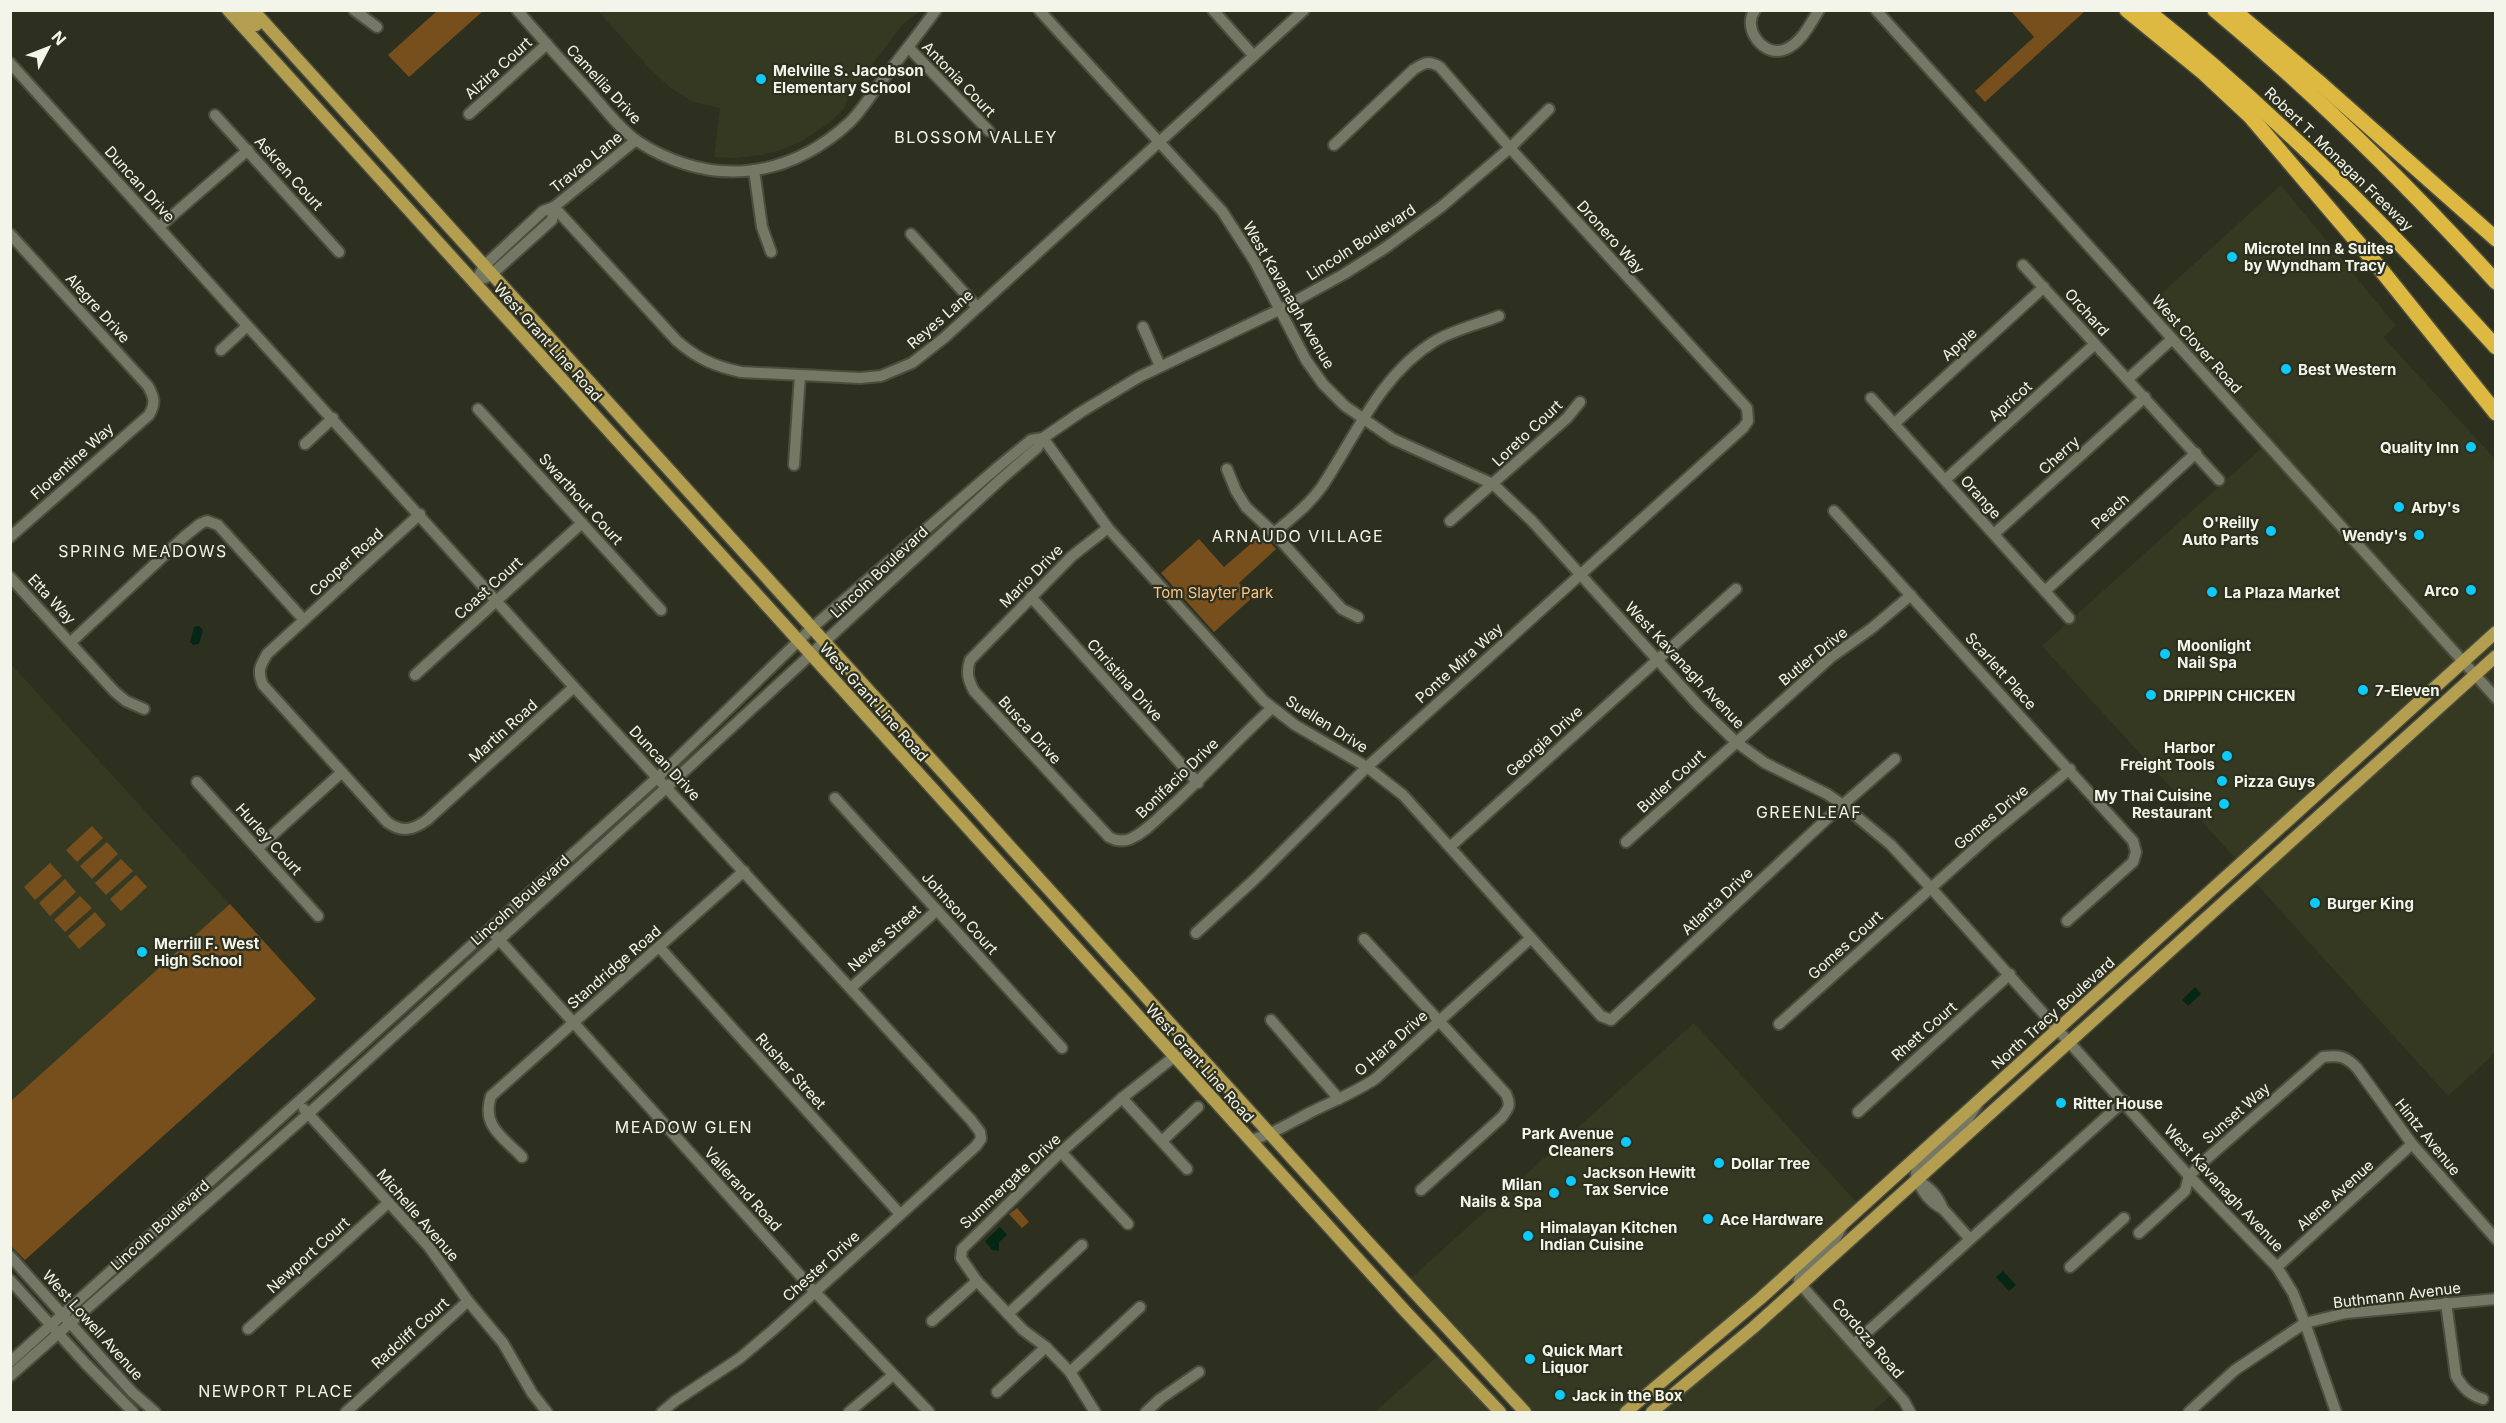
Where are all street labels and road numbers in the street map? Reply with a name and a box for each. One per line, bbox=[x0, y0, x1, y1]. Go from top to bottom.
street label: Alzira Court bbox=[461, 33, 536, 103]
street label: Antonia Court bbox=[918, 37, 1000, 121]
street label: Camellia Drive bbox=[562, 40, 646, 128]
street label: Robert T. Monagan Freeway bbox=[2261, 83, 2418, 236]
street label: Travao Lane bbox=[546, 127, 626, 197]
street label: Askren Court bbox=[251, 132, 327, 214]
street label: Duncan Drive bbox=[101, 142, 179, 226]
street label: Dronero Way bbox=[1573, 196, 1649, 278]
street label: Lincoln Boulevard bbox=[1303, 200, 1419, 284]
street label: West Kavanagh Avenue bbox=[1239, 218, 1339, 372]
street label: Alegre Drive bbox=[62, 269, 134, 347]
street label: West Grant Line Road bbox=[490, 279, 606, 405]
street label: Orchard bbox=[2061, 284, 2113, 340]
street label: Reyes Lane bbox=[903, 285, 977, 353]
street label: West Clover Road bbox=[2148, 291, 2246, 397]
street label: Apple bbox=[1937, 323, 1981, 365]
street label: Apricot bbox=[1984, 377, 2036, 425]
street label: Loreto Court bbox=[1488, 396, 1566, 470]
street label: Florentine Way bbox=[26, 418, 118, 503]
street label: Cherry bbox=[2035, 431, 2084, 478]
street label: Swarthout Court bbox=[535, 449, 627, 549]
street label: Orange bbox=[1956, 471, 2006, 523]
street label: Peach bbox=[2087, 489, 2133, 533]
street label: Lincoln Boulevard bbox=[826, 522, 932, 622]
street label: Cooper Road bbox=[305, 524, 387, 600]
street label: Mario Drive bbox=[995, 540, 1067, 612]
street label: Coast Court bbox=[450, 552, 526, 624]
street label: Etta Way bbox=[24, 570, 80, 629]
street label: West Kavanagh Avenue bbox=[1621, 597, 1749, 733]
street label: Ponte Mira Way bbox=[1411, 618, 1507, 707]
street label: Butler Drive bbox=[1775, 622, 1851, 690]
street label: Scarlett Place bbox=[1961, 628, 2041, 714]
street label: Christina Drive bbox=[1083, 635, 1167, 725]
street label: West Grant Line Road bbox=[816, 639, 932, 765]
street label: Suellen Drive bbox=[1282, 691, 1372, 757]
street label: Busca Drive bbox=[994, 692, 1066, 768]
street label: Martin Road bbox=[465, 695, 541, 767]
street label: Georgia Drive bbox=[1502, 701, 1586, 781]
street label: Duncan Drive bbox=[625, 721, 705, 805]
street label: Bonifacio Drive bbox=[1132, 734, 1222, 822]
street label: Butler Court bbox=[1633, 745, 1709, 817]
street label: Gomes Drive bbox=[1950, 780, 2032, 854]
street label: Hurley Court bbox=[232, 799, 306, 879]
street label: Lincoln Boulevard bbox=[467, 851, 573, 949]
street label: Atlanta Drive bbox=[1677, 863, 1757, 939]
street label: Johnson Court bbox=[918, 868, 1002, 958]
street label: Neves Street bbox=[844, 900, 924, 976]
street label: Gomes Court bbox=[1804, 906, 1886, 983]
street label: Standridge Road bbox=[563, 921, 665, 1013]
street label: North Tracy Boulevard bbox=[1988, 953, 2118, 1073]
street label: Rhett Court bbox=[1887, 997, 1961, 1065]
street label: West Grant Line Road bbox=[1142, 1000, 1258, 1126]
street label: O Hara Drive bbox=[1351, 1006, 1431, 1080]
street label: Rusher Street bbox=[752, 1029, 830, 1113]
street label: Sunset Way bbox=[2198, 1078, 2274, 1148]
street label: Hintz Avenue bbox=[2391, 1095, 2465, 1179]
street label: West Kavanagh Avenue bbox=[2160, 1120, 2288, 1256]
street label: Summergate Drive bbox=[955, 1129, 1065, 1233]
street label: Vallerand Road bbox=[700, 1143, 786, 1235]
street label: Alene Avenue bbox=[2293, 1155, 2377, 1235]
street label: Michelle Avenue bbox=[373, 1165, 463, 1265]
street label: Lincoln Boulevard bbox=[107, 1176, 213, 1274]
street label: Newport Court bbox=[263, 1213, 353, 1297]
street label: Chester Drive bbox=[779, 1226, 863, 1306]
street label: West Lowell Avenue bbox=[38, 1266, 148, 1384]
street label: Buthmann Avenue bbox=[2332, 1278, 2462, 1312]
street label: Radcliff Court bbox=[367, 1293, 453, 1373]
street label: Cordoza Road bbox=[1828, 1294, 1908, 1382]

